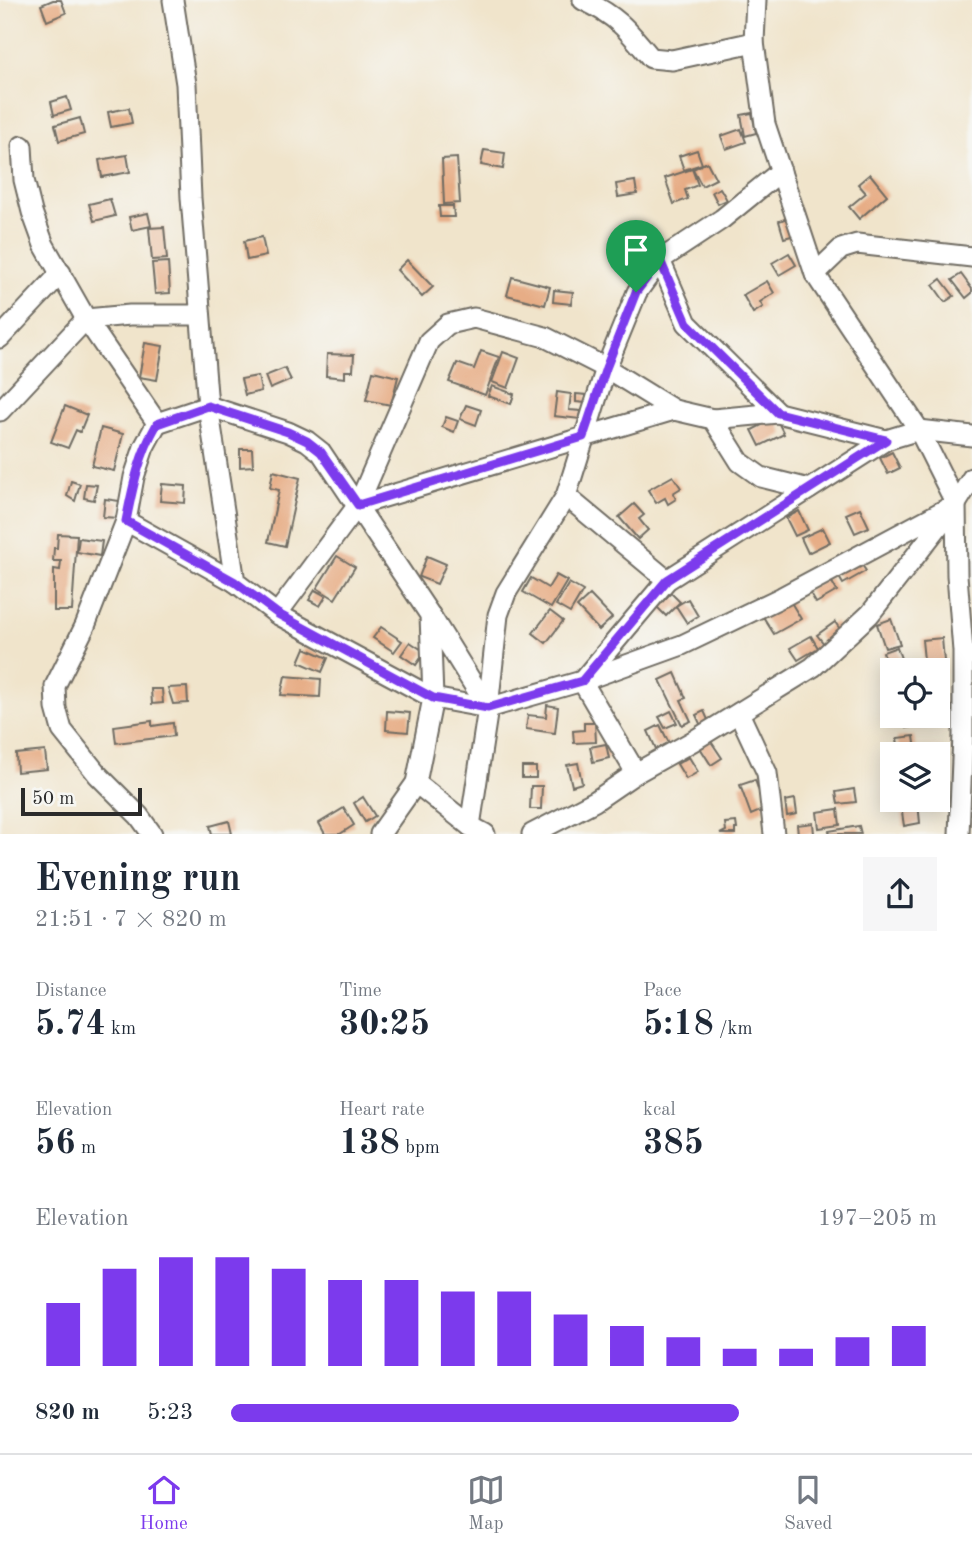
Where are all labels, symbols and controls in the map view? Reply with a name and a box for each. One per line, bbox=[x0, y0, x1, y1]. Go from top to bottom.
pin bbox=[606, 220, 666, 292]
icon: arrive bbox=[617, 231, 655, 269]
map controls bbox=[880, 658, 950, 812]
button: locate bbox=[880, 658, 950, 728]
button: layers bbox=[880, 742, 950, 812]
scale bar bbox=[21, 785, 142, 816]
text: 50 m bbox=[32, 790, 74, 809]
button: share bbox=[863, 857, 937, 931]
text: Evening run bbox=[35, 861, 241, 899]
text: 21:51 · 7 × 820 m bbox=[35, 908, 227, 931]
text: Distance bbox=[35, 982, 107, 1001]
text: Time bbox=[339, 982, 382, 1001]
text: Pace bbox=[643, 982, 682, 1001]
text: 5.74 bbox=[35, 1007, 106, 1042]
text: 30:25 bbox=[339, 1007, 430, 1042]
text: 5:18 bbox=[643, 1007, 714, 1042]
text: km bbox=[106, 1020, 136, 1039]
text: /km bbox=[714, 1020, 753, 1039]
text: Elevation bbox=[35, 1101, 112, 1120]
text: Heart rate bbox=[339, 1101, 424, 1120]
text: kcal bbox=[643, 1101, 676, 1120]
text: 56 bbox=[35, 1126, 76, 1161]
text: 138 bbox=[339, 1126, 400, 1161]
text: 385 bbox=[643, 1126, 704, 1161]
text: m bbox=[76, 1139, 96, 1158]
text: bpm bbox=[400, 1139, 440, 1158]
text: Elevation bbox=[35, 1207, 129, 1230]
text: 197–205 m bbox=[818, 1207, 937, 1230]
text: 820 m bbox=[35, 1401, 100, 1424]
text: 5:23 bbox=[147, 1401, 193, 1424]
tab: Home bbox=[140, 1471, 188, 1536]
tab: Map bbox=[467, 1471, 505, 1536]
tab: Saved bbox=[784, 1471, 832, 1536]

